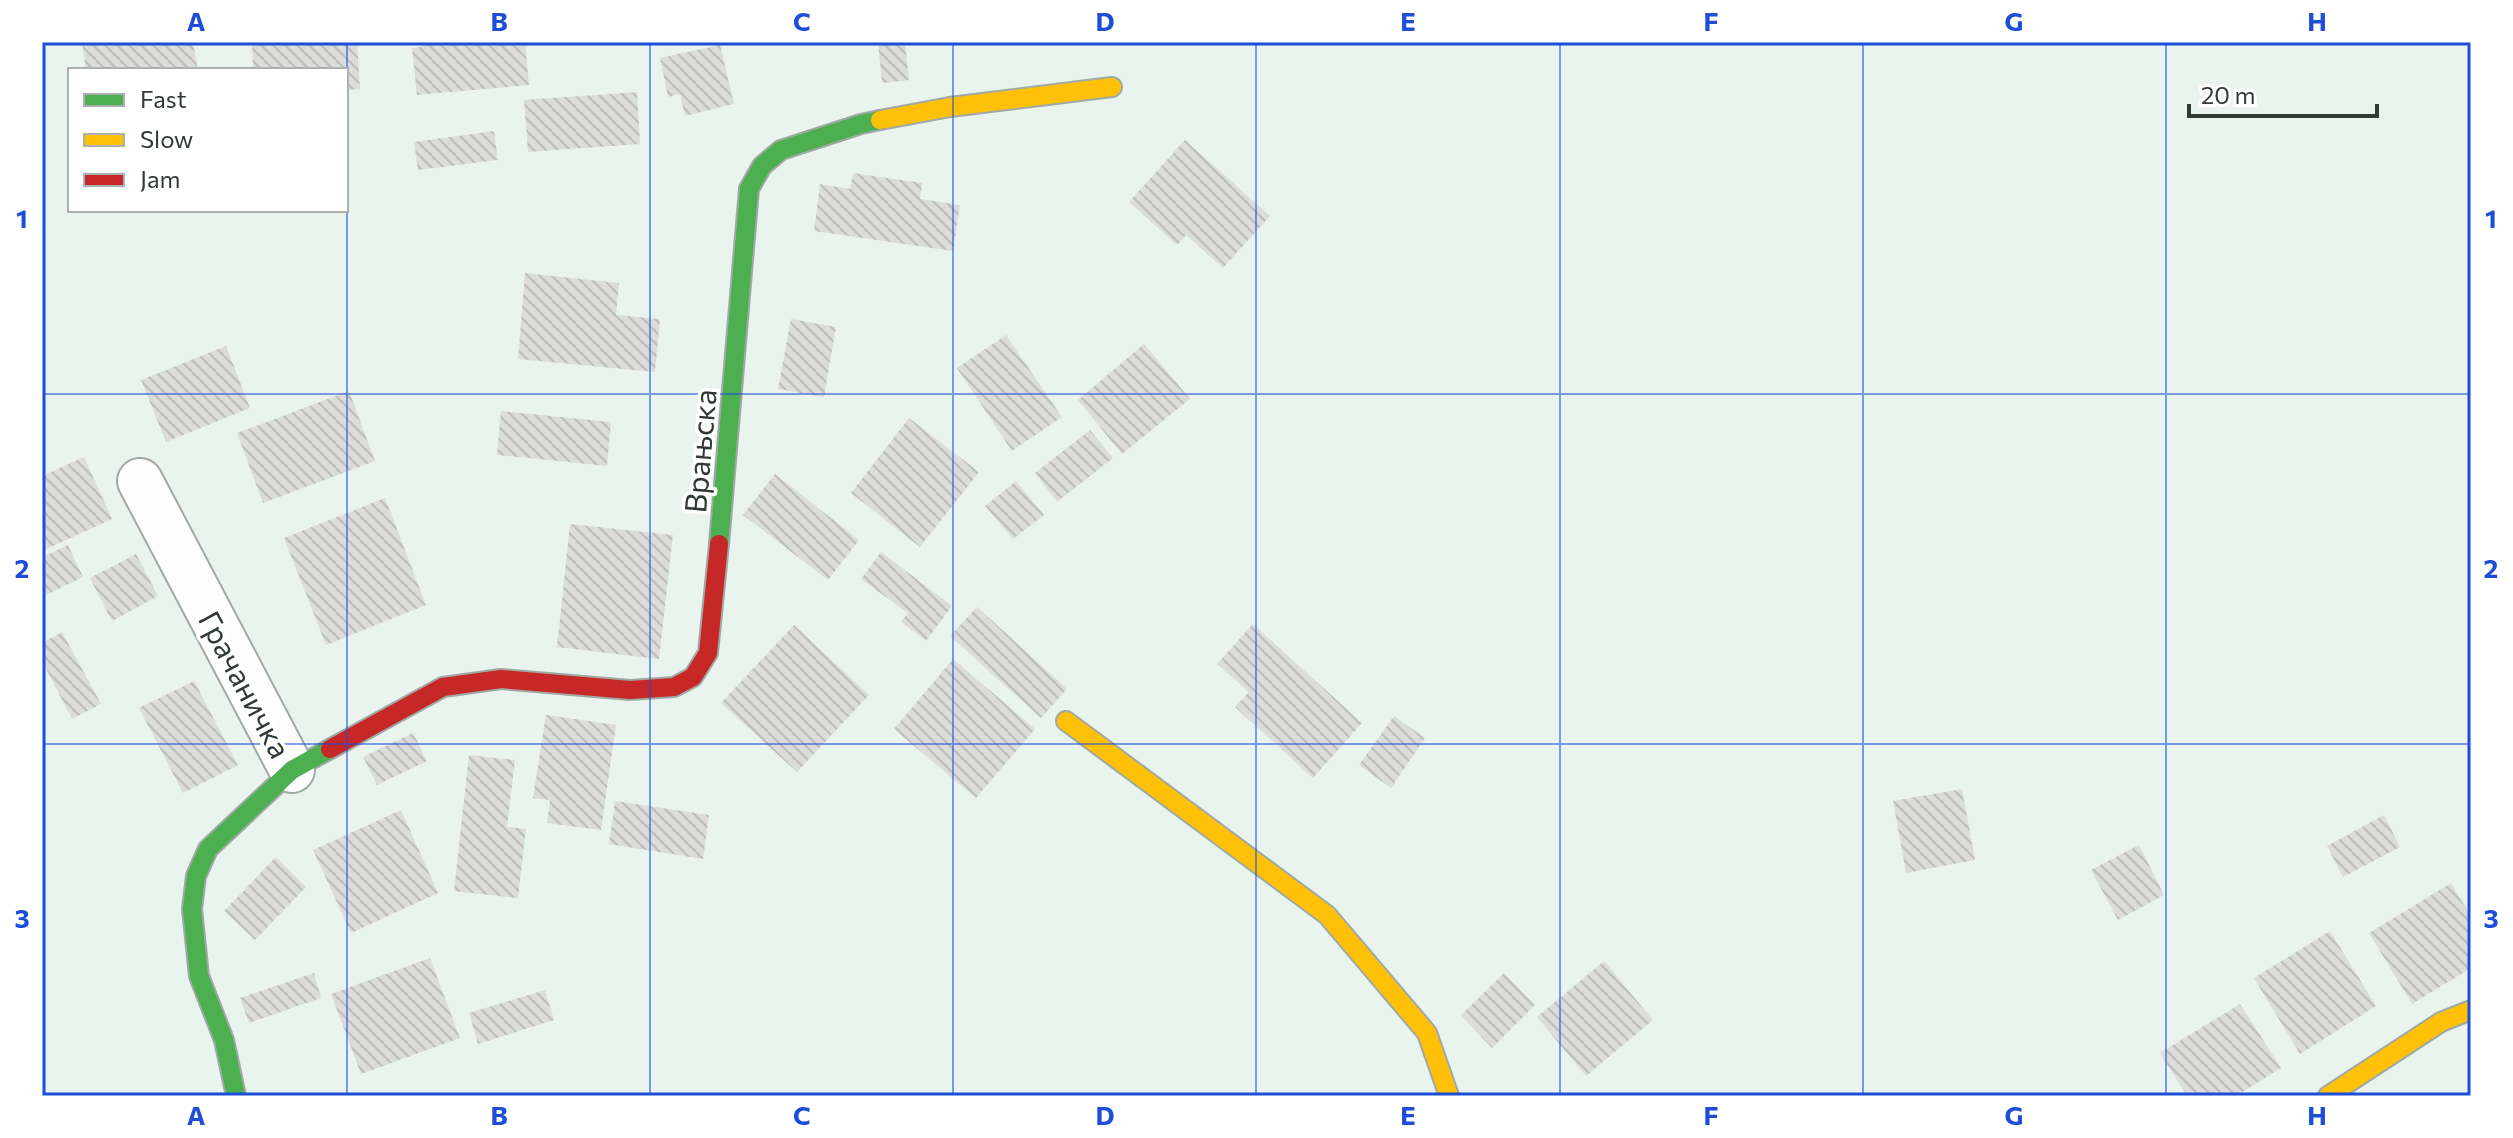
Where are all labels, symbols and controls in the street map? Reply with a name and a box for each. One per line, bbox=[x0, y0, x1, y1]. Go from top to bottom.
text: A bbox=[187, 5, 206, 36]
text: B bbox=[490, 5, 508, 36]
text: C bbox=[793, 5, 811, 36]
text: D bbox=[1095, 5, 1115, 36]
text: E bbox=[1400, 5, 1416, 36]
text: F bbox=[1703, 5, 1719, 36]
text: G bbox=[2005, 5, 2023, 36]
text: H bbox=[2307, 5, 2327, 36]
legend bbox=[68, 68, 348, 212]
scale bar bbox=[2189, 68, 2377, 118]
text: 20 m bbox=[2201, 80, 2255, 109]
text: Fast bbox=[140, 84, 187, 113]
text: Slow bbox=[140, 124, 193, 153]
text: Jam bbox=[140, 164, 180, 193]
text: 1 bbox=[16, 202, 28, 233]
text: 1 bbox=[2485, 202, 2497, 233]
street label: Врањска bbox=[675, 388, 723, 514]
text: 2 bbox=[15, 552, 29, 583]
text: 2 bbox=[2484, 552, 2498, 583]
street label: Грачаничка bbox=[192, 604, 300, 764]
text: 3 bbox=[14, 902, 30, 933]
text: 3 bbox=[2483, 902, 2499, 933]
text: A bbox=[187, 1099, 206, 1130]
text: B bbox=[490, 1099, 508, 1130]
text: C bbox=[793, 1099, 811, 1130]
text: D bbox=[1095, 1099, 1115, 1130]
text: E bbox=[1400, 1099, 1416, 1130]
text: F bbox=[1703, 1099, 1719, 1130]
text: G bbox=[2005, 1099, 2023, 1130]
text: H bbox=[2307, 1099, 2327, 1130]

